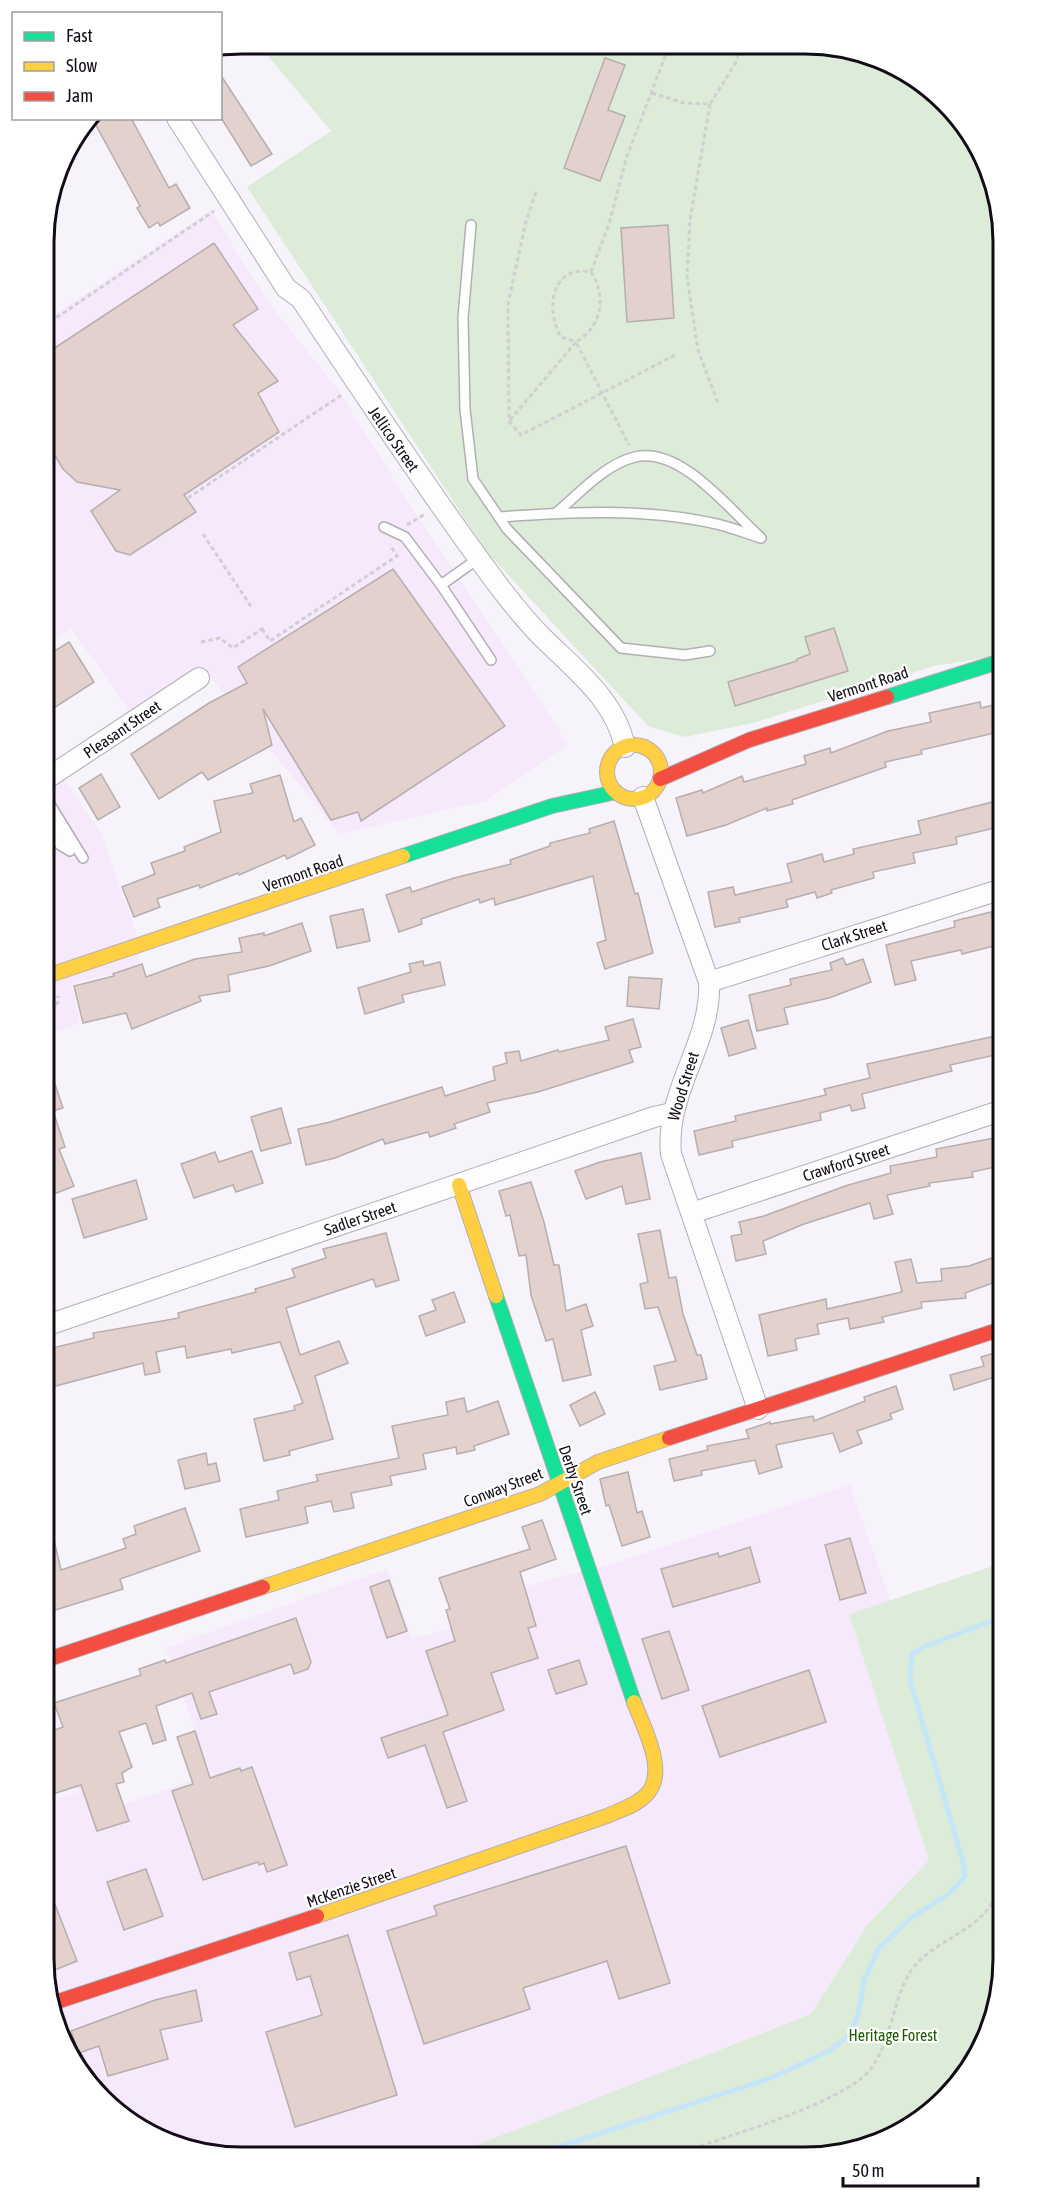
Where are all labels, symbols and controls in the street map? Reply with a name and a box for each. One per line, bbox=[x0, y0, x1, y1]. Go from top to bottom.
legend bbox=[12, 12, 222, 120]
text: Fast bbox=[66, 25, 93, 46]
text: Slow bbox=[66, 55, 97, 76]
text: Jam bbox=[66, 85, 93, 106]
street label: Jellico Street bbox=[365, 403, 423, 475]
street label: Vermont Road bbox=[826, 663, 910, 705]
street label: Pleasant Street bbox=[80, 696, 164, 761]
street label: Vermont Road bbox=[261, 851, 345, 895]
street label: Clark Street bbox=[819, 916, 889, 954]
street label: Wood Street bbox=[664, 1049, 702, 1123]
street label: Crawford Street bbox=[800, 1139, 892, 1184]
street label: Sadler Street bbox=[322, 1197, 399, 1239]
street label: Derby Street bbox=[555, 1443, 596, 1518]
street label: Conway Street bbox=[461, 1464, 546, 1511]
street label: McKenzie Street bbox=[304, 1863, 398, 1911]
park label: Heritage Forest bbox=[849, 2026, 938, 2045]
scale bar bbox=[843, 2150, 978, 2188]
text: 50 m bbox=[852, 2160, 884, 2181]

